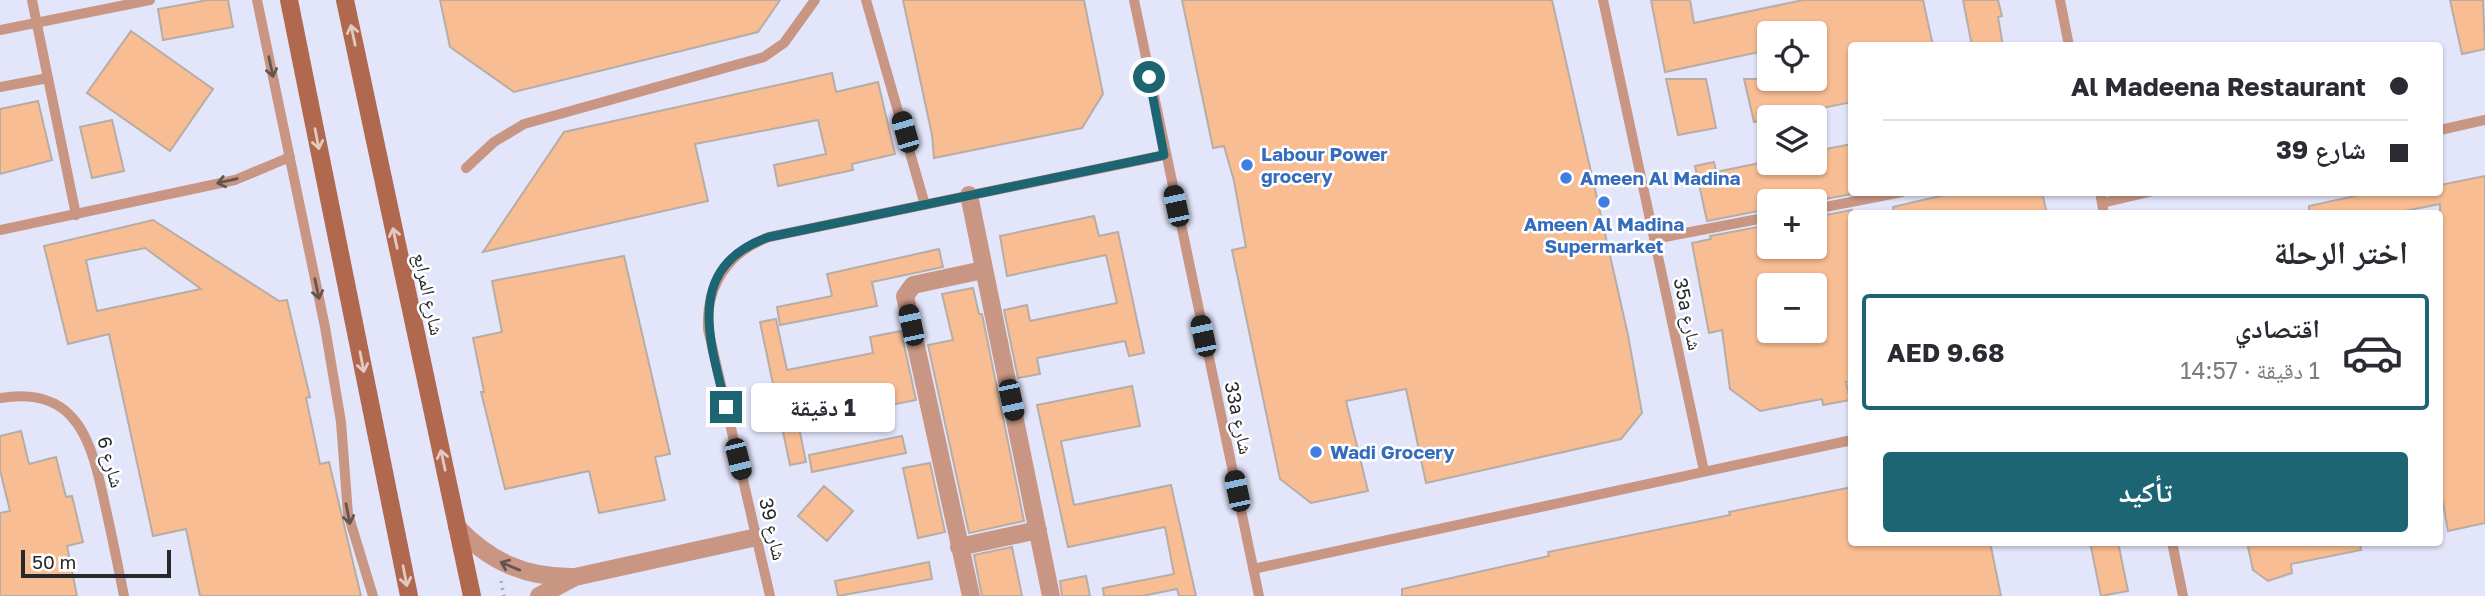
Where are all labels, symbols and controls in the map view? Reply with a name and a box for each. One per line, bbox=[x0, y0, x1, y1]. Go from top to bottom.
map controls bbox=[1757, 21, 1827, 343]
button: locate bbox=[1757, 21, 1827, 91]
one-way arrow bbox=[345, 24, 359, 47]
one-way arrow bbox=[264, 55, 278, 78]
route start bbox=[1133, 61, 1165, 93]
text: Al Madeena Restaurant bbox=[2071, 71, 2366, 102]
button: layers bbox=[1757, 105, 1827, 175]
car bbox=[890, 109, 921, 155]
one-way arrow bbox=[311, 127, 324, 150]
text: شارع 39 bbox=[2276, 134, 2366, 165]
place label: Labour Power grocery bbox=[1261, 142, 1388, 187]
marker: Labour Power grocery bbox=[1239, 157, 1255, 173]
place label: Ameen Al Madina bbox=[1580, 166, 1741, 189]
marker: Ameen Al Madina bbox=[1558, 170, 1574, 186]
one-way arrow bbox=[216, 175, 239, 189]
car bbox=[1162, 183, 1191, 229]
button: + bbox=[1757, 189, 1827, 259]
marker: Ameen Al Madina Supermarket bbox=[1596, 194, 1612, 210]
place label: Ameen Al Madina Supermarket bbox=[1524, 212, 1684, 257]
one-way arrow bbox=[388, 227, 401, 249]
text: اختر الرحلة bbox=[2274, 233, 2408, 271]
street label: شارع المرابع bbox=[408, 251, 449, 338]
button: − bbox=[1757, 273, 1827, 343]
street label: 35a شارع bbox=[1669, 275, 1707, 353]
one-way arrow bbox=[311, 277, 325, 300]
car bbox=[897, 302, 926, 348]
car bbox=[1189, 313, 1218, 359]
text: اقتصادي bbox=[2235, 313, 2320, 344]
icon: car bbox=[2341, 321, 2404, 384]
text: AED 9.68 bbox=[1887, 337, 2005, 368]
one-way arrow bbox=[355, 350, 369, 373]
text: 1 دقيقة · 14:57 bbox=[2180, 356, 2320, 384]
car bbox=[997, 377, 1026, 423]
street label: 33a شارع bbox=[1220, 379, 1258, 457]
callout: 1 دقيقة bbox=[750, 382, 894, 432]
route end bbox=[710, 391, 742, 423]
text: 1 دقيقة bbox=[790, 393, 856, 421]
street label: شارع 6 bbox=[92, 434, 130, 490]
car bbox=[723, 436, 754, 482]
place label: Wadi Grocery bbox=[1330, 440, 1455, 463]
marker: Wadi Grocery bbox=[1308, 444, 1324, 460]
one-way arrow bbox=[435, 449, 449, 472]
button: تأكيد bbox=[1883, 452, 2408, 532]
car bbox=[1223, 468, 1252, 514]
street label: شارع 39 bbox=[754, 495, 792, 563]
one-way arrow bbox=[342, 502, 356, 525]
scale bar bbox=[21, 547, 172, 579]
text: 50 m bbox=[32, 550, 76, 573]
one-way arrow bbox=[500, 559, 521, 572]
one-way arrow bbox=[398, 564, 412, 587]

